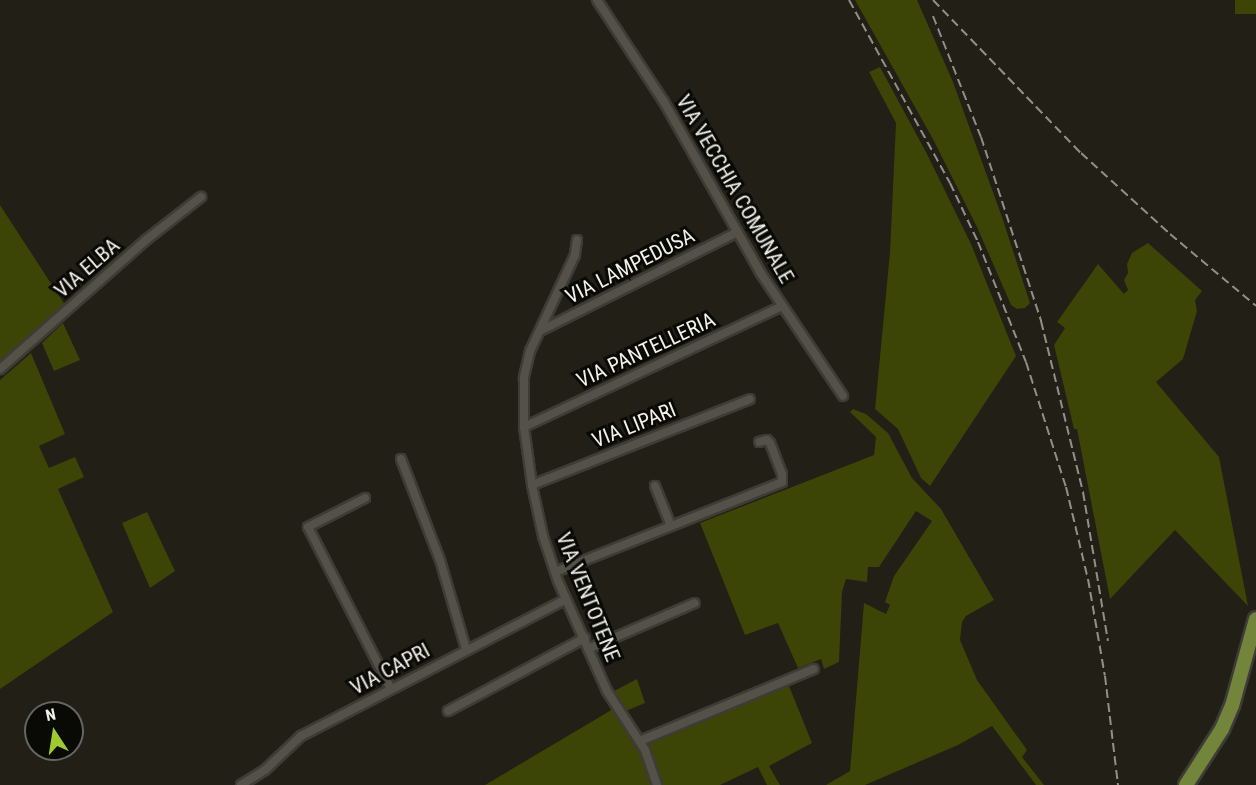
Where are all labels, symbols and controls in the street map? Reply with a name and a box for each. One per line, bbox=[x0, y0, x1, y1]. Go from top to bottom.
street label: VIA VECCHIA COMUNALE bbox=[671, 90, 799, 288]
street label: VIA LAMPEDUSA bbox=[561, 223, 699, 309]
street label: VIA ELBA bbox=[49, 233, 125, 303]
street label: VIA PANTELLERIA bbox=[573, 307, 719, 393]
street label: VIA LIPARI bbox=[588, 397, 680, 453]
street label: VIA VENTOTENE bbox=[551, 529, 625, 665]
street label: VIA CAPRI bbox=[346, 638, 434, 700]
north arrow bbox=[24, 701, 84, 761]
text: N bbox=[44, 705, 57, 725]

